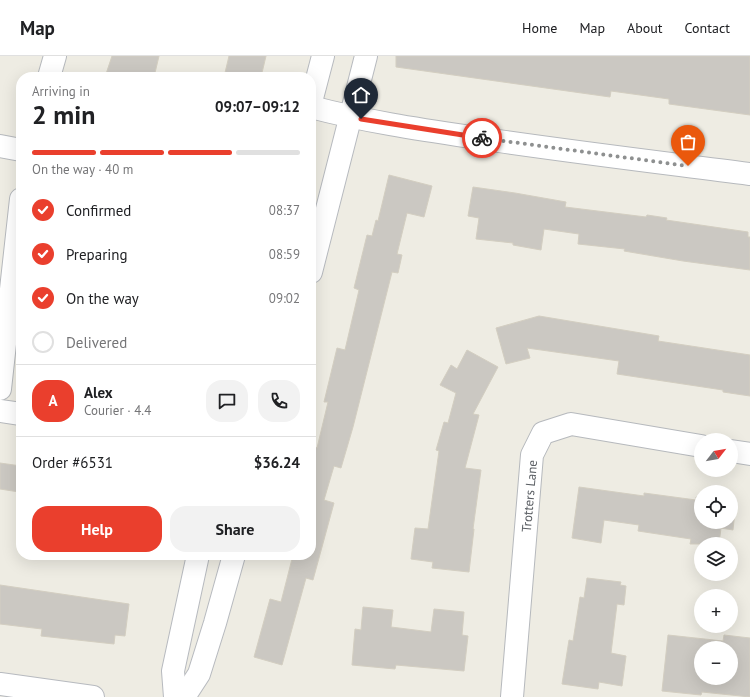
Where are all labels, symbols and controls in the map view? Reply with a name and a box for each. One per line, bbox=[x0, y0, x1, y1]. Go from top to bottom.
text: Map bbox=[20, 16, 55, 40]
text: Home bbox=[522, 19, 557, 37]
text: Map bbox=[579, 19, 605, 37]
text: About bbox=[627, 19, 663, 37]
text: Contact bbox=[685, 19, 730, 37]
pin bbox=[344, 78, 378, 119]
text: Arriving in bbox=[32, 83, 90, 100]
icon: home bbox=[350, 84, 372, 106]
text: 09:07–09:12 bbox=[215, 97, 300, 116]
text: 2 min bbox=[32, 98, 95, 131]
courier bbox=[462, 118, 502, 158]
pin bbox=[671, 125, 705, 166]
icon: bike bbox=[471, 127, 493, 149]
icon: bag bbox=[677, 131, 699, 153]
text: On the way · 40 m bbox=[32, 161, 133, 178]
icon: check bbox=[32, 199, 54, 221]
text: Confirmed bbox=[66, 201, 131, 220]
text: 08:37 bbox=[269, 202, 300, 219]
icon: check bbox=[32, 243, 54, 265]
text: Preparing bbox=[66, 245, 128, 264]
text: 08:59 bbox=[269, 246, 300, 263]
icon: check bbox=[32, 287, 54, 309]
text: On the way bbox=[66, 289, 139, 308]
text: 09:02 bbox=[269, 290, 300, 307]
text: Delivered bbox=[66, 333, 127, 352]
button: chat bbox=[206, 380, 248, 422]
button: phone bbox=[258, 380, 300, 422]
text: Alex bbox=[84, 383, 113, 402]
text: A bbox=[48, 391, 58, 410]
text: Courier · 4.4 bbox=[84, 402, 151, 419]
north arrow bbox=[694, 433, 738, 477]
map controls bbox=[694, 433, 738, 685]
text: Order #6531 bbox=[32, 453, 113, 472]
text: $36.24 bbox=[254, 453, 300, 472]
street label: Trotters Lane bbox=[518, 459, 541, 533]
button: locate bbox=[694, 485, 738, 529]
button: Help bbox=[32, 506, 162, 552]
button: Share bbox=[170, 506, 300, 552]
button: layers bbox=[694, 537, 738, 581]
button: + bbox=[694, 589, 738, 633]
button: − bbox=[694, 641, 738, 685]

